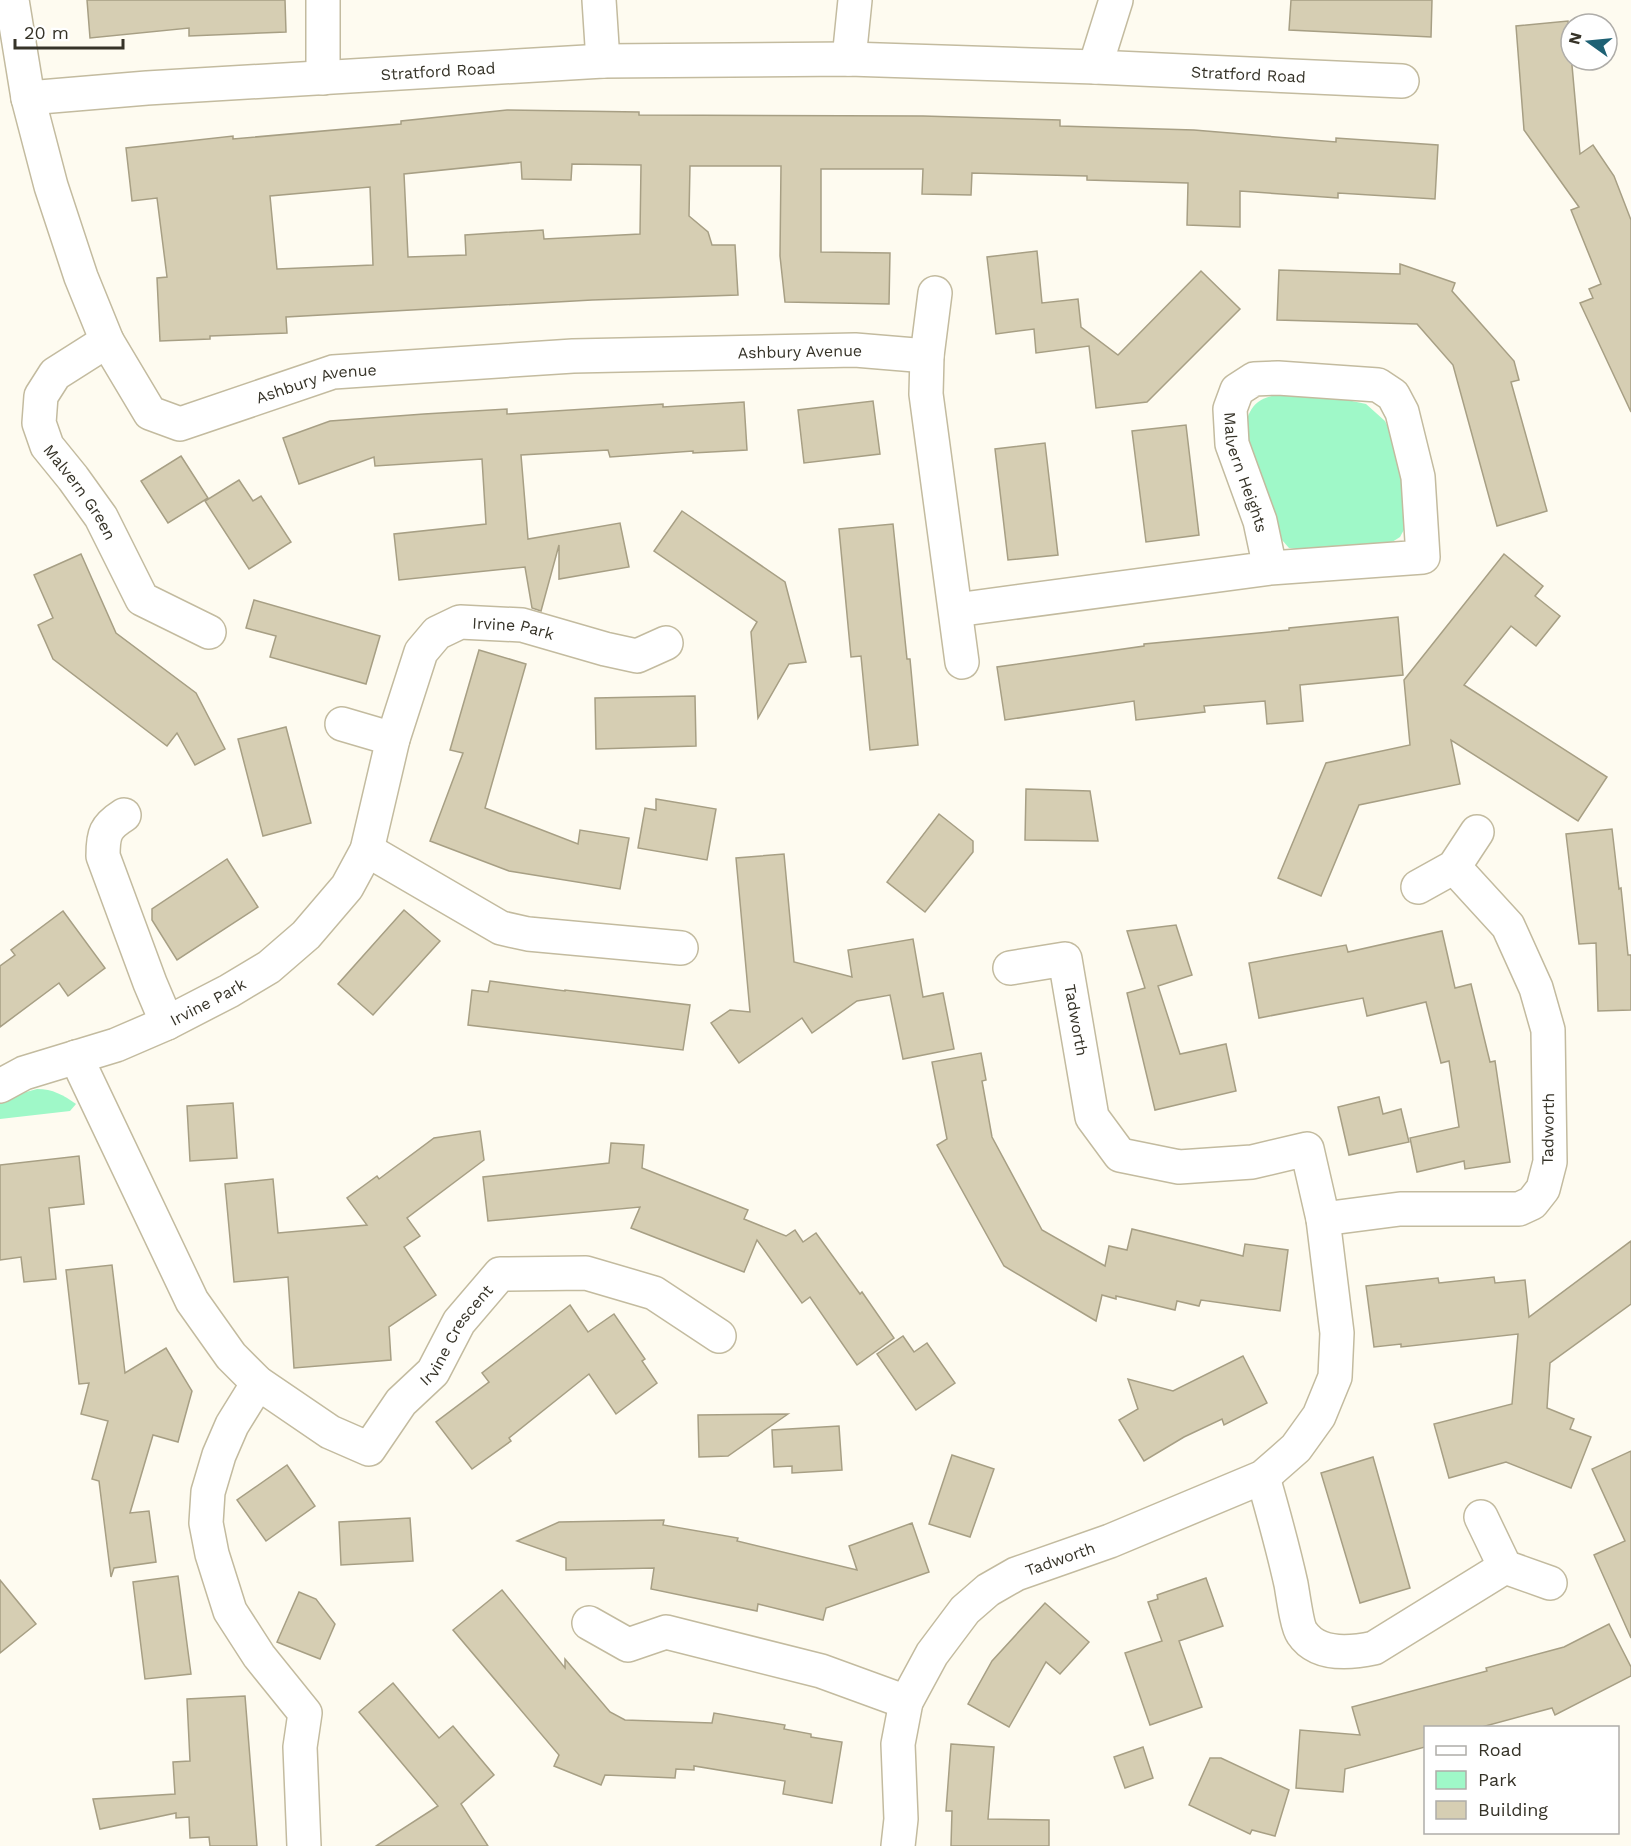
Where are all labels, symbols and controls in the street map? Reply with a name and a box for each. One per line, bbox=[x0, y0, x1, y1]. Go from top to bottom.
scale bar bbox=[15, 12, 123, 50]
north arrow bbox=[1559, 12, 1619, 72]
text: 20 m bbox=[24, 22, 69, 43]
text: N bbox=[1564, 30, 1586, 46]
street label: Stratford Road bbox=[380, 58, 496, 84]
street label: Stratford Road bbox=[1191, 62, 1306, 86]
street label: Ashbury Avenue bbox=[737, 340, 863, 362]
street label: Ashbury Avenue bbox=[253, 360, 377, 407]
street label: Malvern Heights bbox=[1221, 411, 1272, 534]
street label: Malvern Green bbox=[40, 440, 120, 543]
street label: Irvine Park bbox=[472, 613, 556, 643]
street label: Irvine Park bbox=[167, 974, 249, 1029]
street label: Tadworth bbox=[1060, 983, 1092, 1057]
street label: Tadworth bbox=[1538, 1093, 1558, 1165]
street label: Irvine Crescent bbox=[415, 1280, 497, 1389]
street label: Tadworth bbox=[1023, 1538, 1097, 1580]
legend bbox=[1424, 1726, 1619, 1834]
text: Road bbox=[1478, 1739, 1522, 1760]
text: Park bbox=[1478, 1769, 1517, 1790]
text: Building bbox=[1478, 1799, 1548, 1820]

